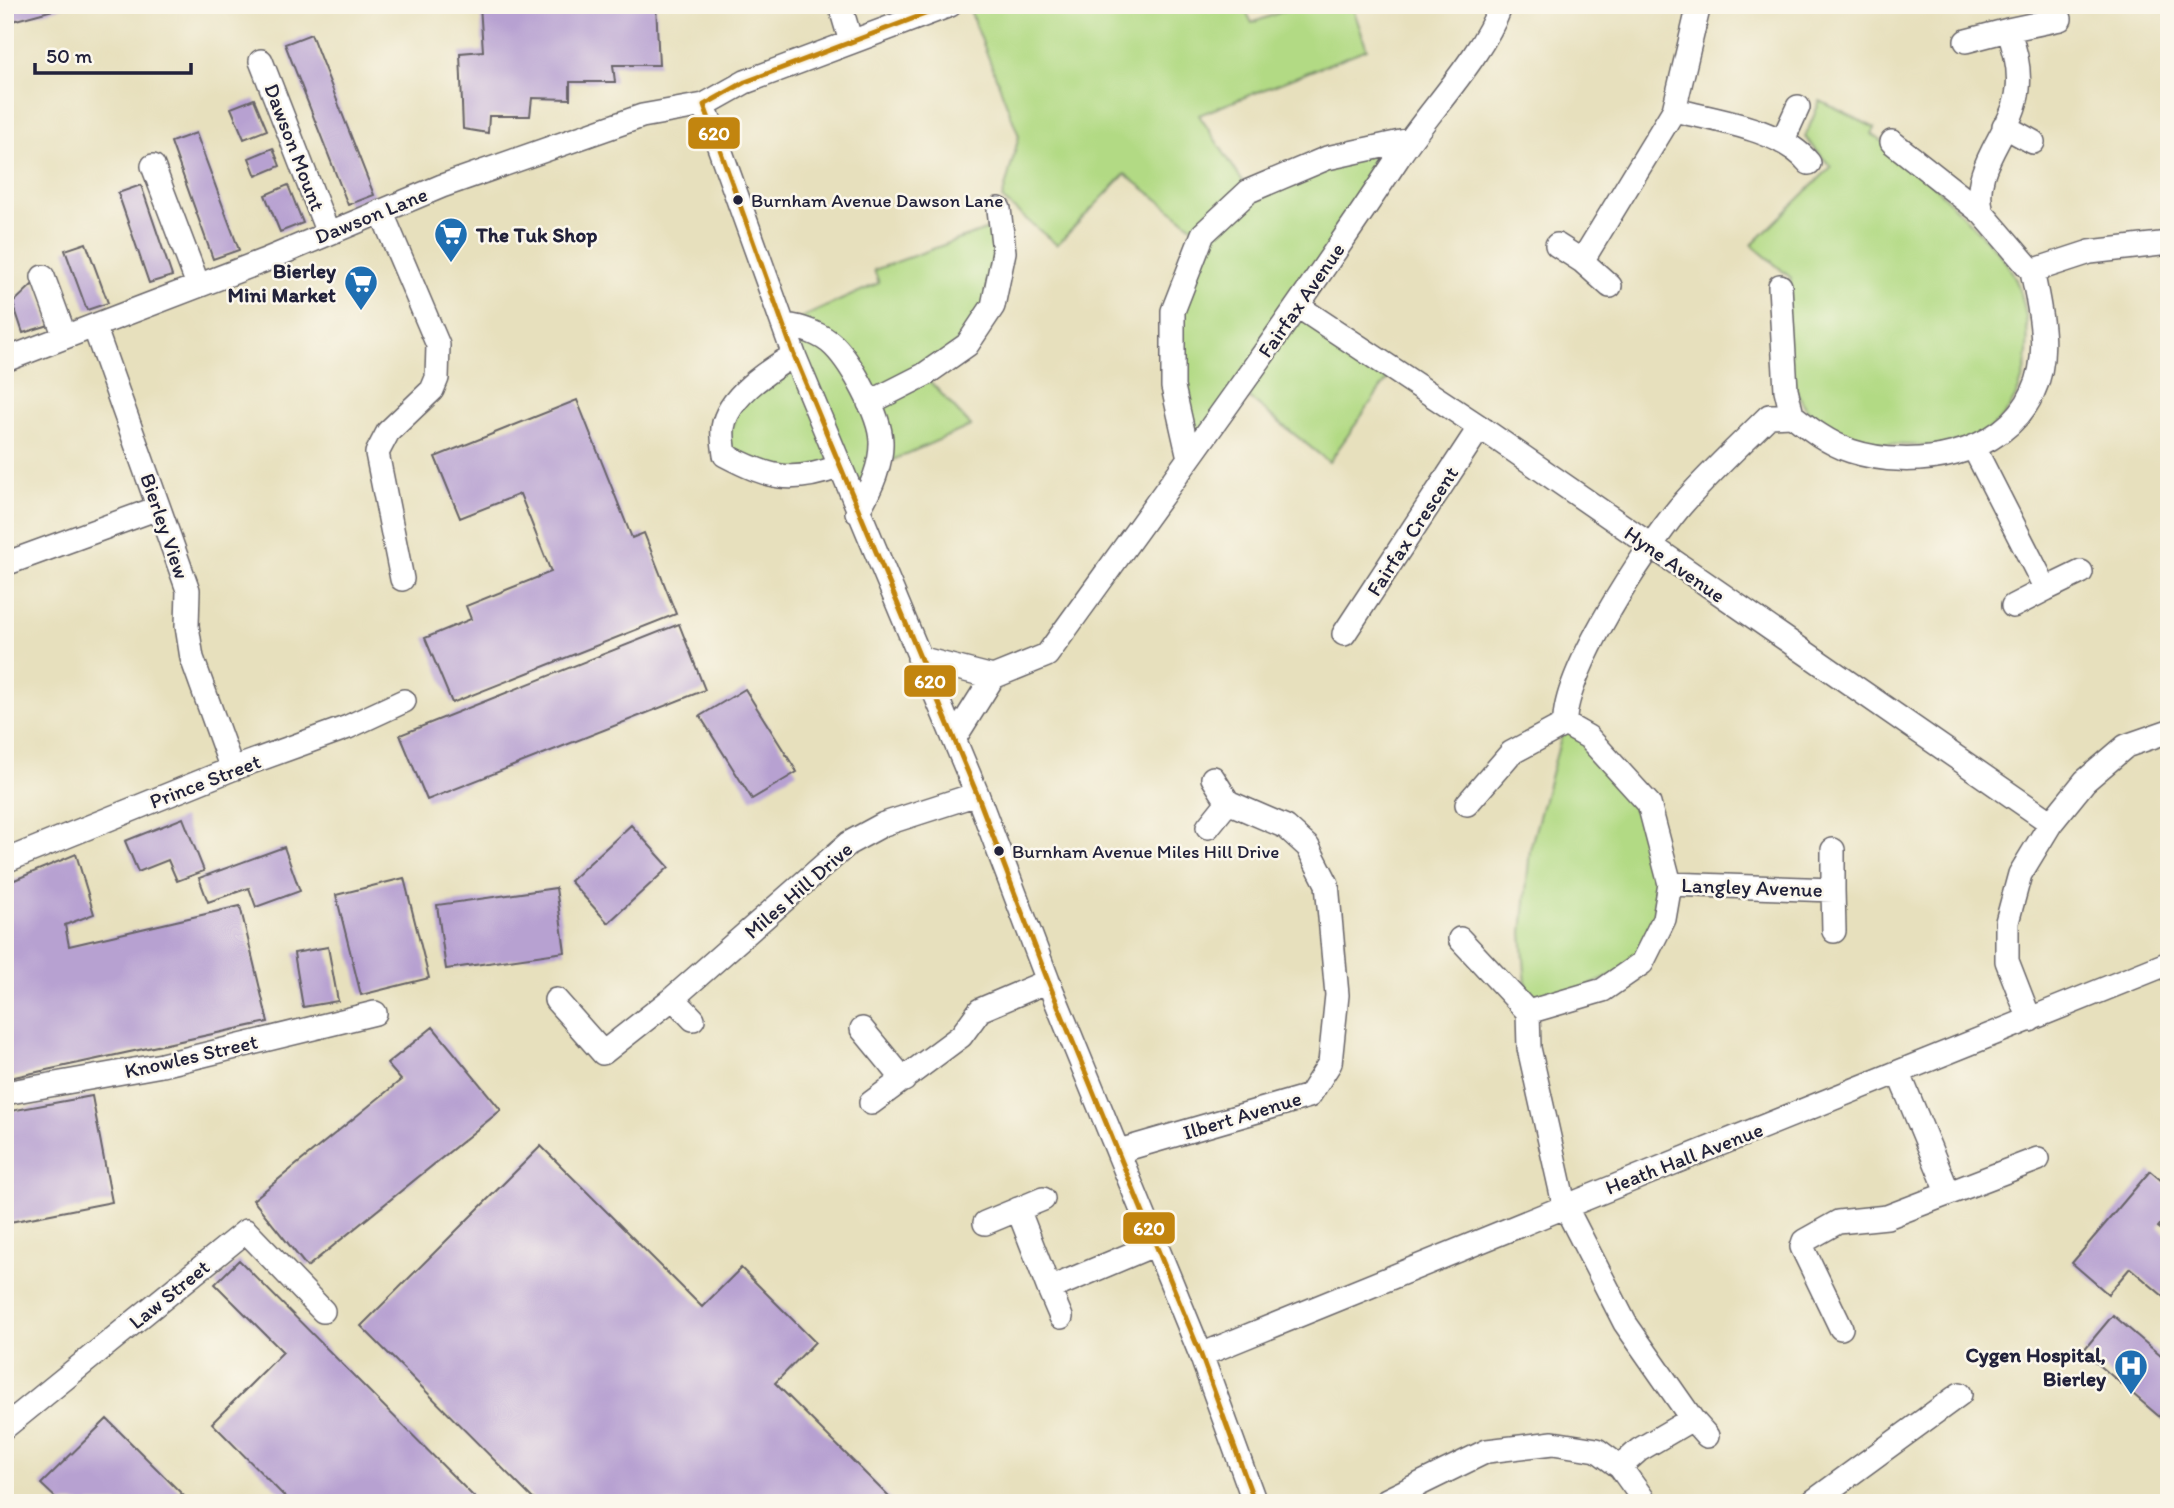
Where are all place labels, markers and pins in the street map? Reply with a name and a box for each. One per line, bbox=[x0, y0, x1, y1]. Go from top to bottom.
place label: Burnham Avenue Dawson Lane bbox=[751, 189, 1003, 212]
marker: Burnham Avenue Dawson Lane bbox=[731, 193, 745, 207]
supermarket icon: The Tuk Shop bbox=[432, 215, 470, 264]
place label: The Tuk Shop bbox=[475, 222, 597, 248]
place label: Bierley Mini Market bbox=[228, 258, 337, 307]
supermarket icon: Bierley Mini Market bbox=[342, 263, 380, 312]
place label: Burnham Avenue Miles Hill Drive bbox=[1012, 840, 1279, 863]
marker: Burnham Avenue Miles Hill Drive bbox=[992, 844, 1006, 858]
place label: Cygen Hospital, Bierley bbox=[1966, 1342, 2107, 1392]
hospital icon: Cygen Hospital, Bierley bbox=[2112, 1347, 2150, 1396]

